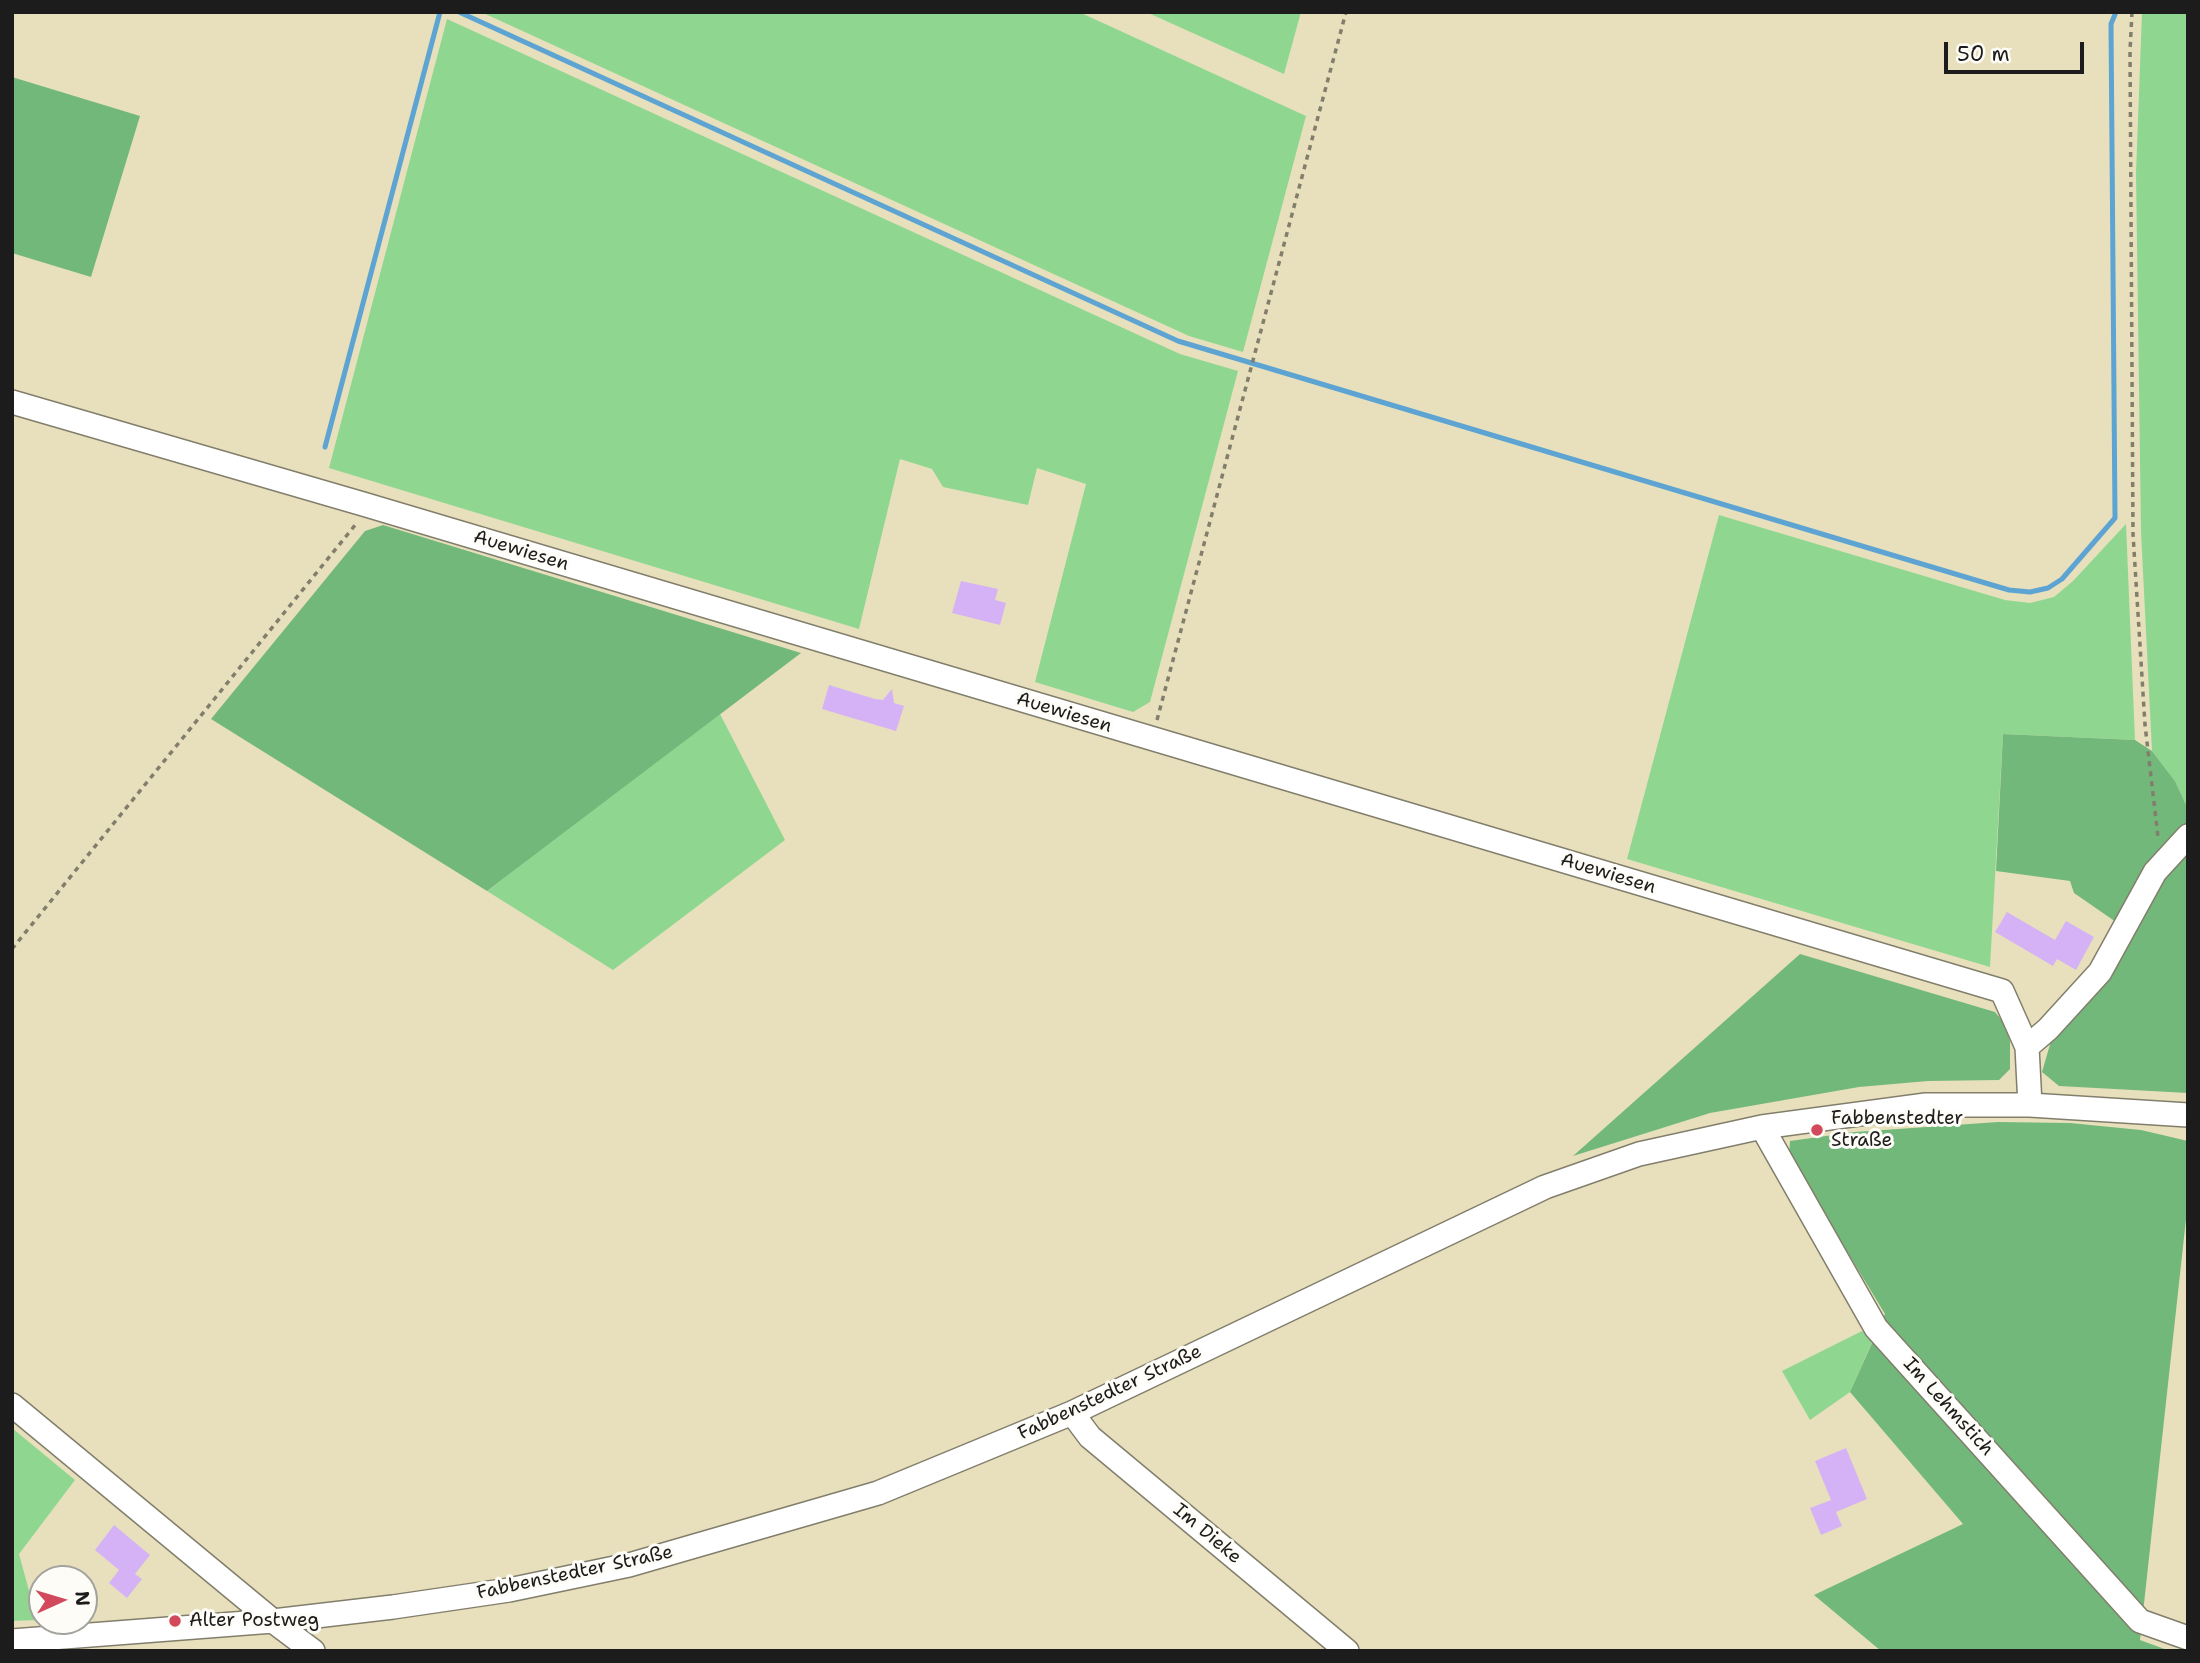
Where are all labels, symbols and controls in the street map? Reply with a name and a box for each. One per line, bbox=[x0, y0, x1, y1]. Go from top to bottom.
scale bar bbox=[1948, 28, 2088, 72]
text: 50 m bbox=[1957, 40, 2010, 68]
street label: Auewiesen bbox=[471, 526, 571, 576]
street label: Auewiesen bbox=[1014, 688, 1114, 738]
street label: Auewiesen bbox=[1558, 849, 1658, 899]
place label: Fabbenstedter Straße bbox=[1831, 1108, 1963, 1152]
marker: Fabbenstedter Straße bbox=[1809, 1122, 1825, 1138]
street label: Fabbenstedter Straße bbox=[1015, 1340, 1205, 1446]
street label: Im Lehmstich bbox=[1898, 1353, 1998, 1461]
street label: Im Dieke bbox=[1168, 1499, 1246, 1569]
street label: Fabbenstedter Straße bbox=[475, 1541, 675, 1605]
north arrow bbox=[28, 1565, 98, 1635]
text: N bbox=[69, 1590, 95, 1607]
place label: Alter Postweg bbox=[189, 1610, 319, 1632]
marker: Alter Postweg bbox=[167, 1613, 183, 1629]

